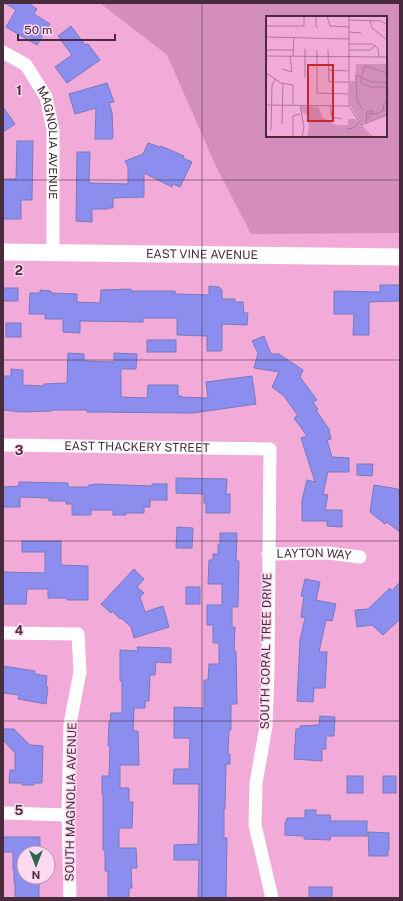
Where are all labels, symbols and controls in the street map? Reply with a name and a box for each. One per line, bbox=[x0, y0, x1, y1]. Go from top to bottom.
scale bar bbox=[18, 16, 115, 42]
inset map bbox=[266, 16, 387, 137]
text: 50 m bbox=[24, 23, 52, 37]
text: 1 bbox=[16, 83, 22, 98]
street label: MAGNOLIA AVENUE bbox=[34, 83, 60, 200]
street label: EAST VINE AVENUE bbox=[146, 247, 258, 262]
text: 2 bbox=[15, 263, 23, 278]
street label: EAST THACKERY STREET bbox=[64, 439, 210, 455]
text: 3 bbox=[15, 443, 24, 458]
street label: LAYTON WAY bbox=[276, 546, 353, 563]
street label: SOUTH CORAL TREE DRIVE bbox=[258, 573, 274, 729]
text: 4 bbox=[15, 623, 24, 638]
street label: SOUTH MAGNOLIA AVENUE bbox=[63, 722, 79, 882]
text: 5 bbox=[15, 803, 24, 818]
north arrow bbox=[16, 845, 56, 885]
text: N bbox=[32, 869, 40, 881]

